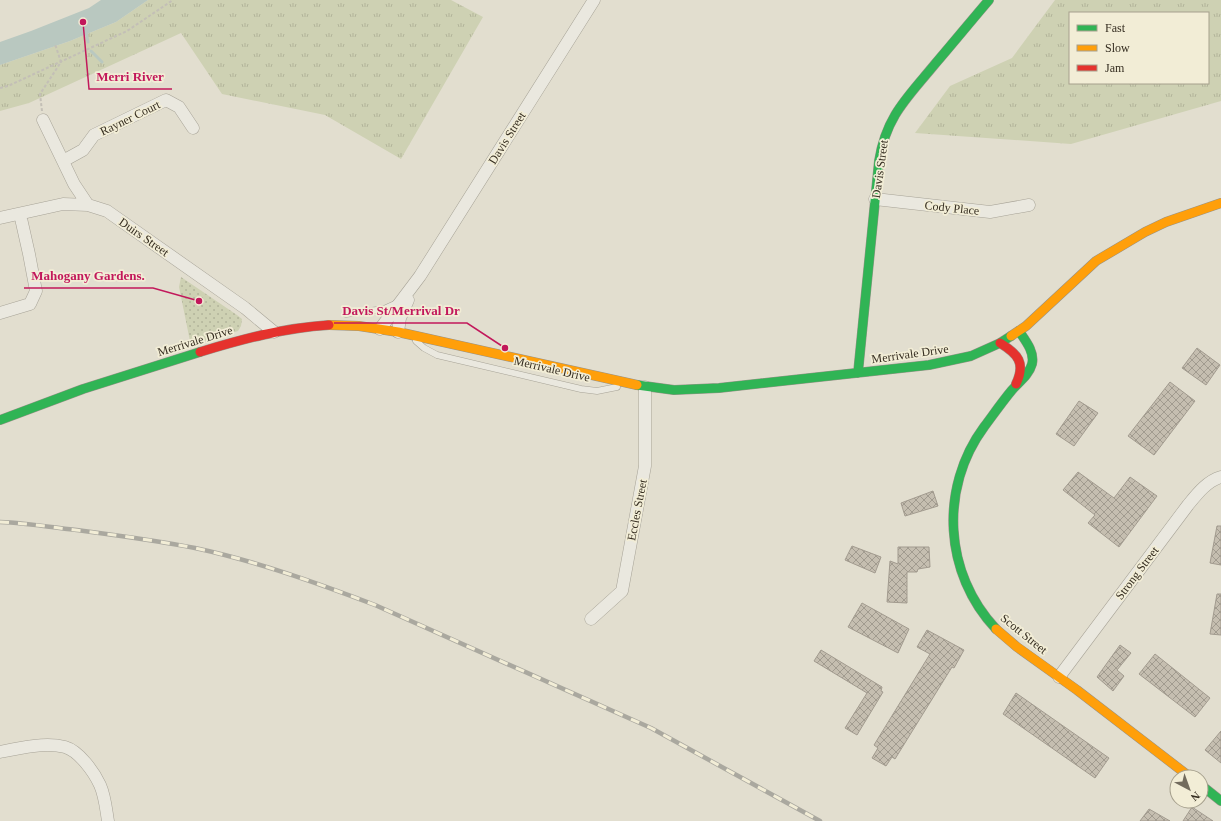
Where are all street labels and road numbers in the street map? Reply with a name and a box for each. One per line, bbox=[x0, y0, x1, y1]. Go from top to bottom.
street label: Rayner Court bbox=[98, 97, 163, 139]
street label: Davis Street bbox=[485, 109, 529, 167]
street label: Davis Street bbox=[869, 138, 891, 199]
street label: Cody Place bbox=[924, 198, 980, 218]
street label: Duirs Street bbox=[116, 215, 172, 260]
street label: Merrivale Drive bbox=[156, 323, 234, 359]
street label: Merrivale Drive bbox=[871, 342, 949, 366]
street label: Merrivale Drive bbox=[513, 353, 591, 385]
street label: Eccles Street bbox=[624, 477, 650, 542]
street label: Strong Street bbox=[1112, 543, 1162, 602]
street label: Scott Street bbox=[998, 611, 1051, 657]

